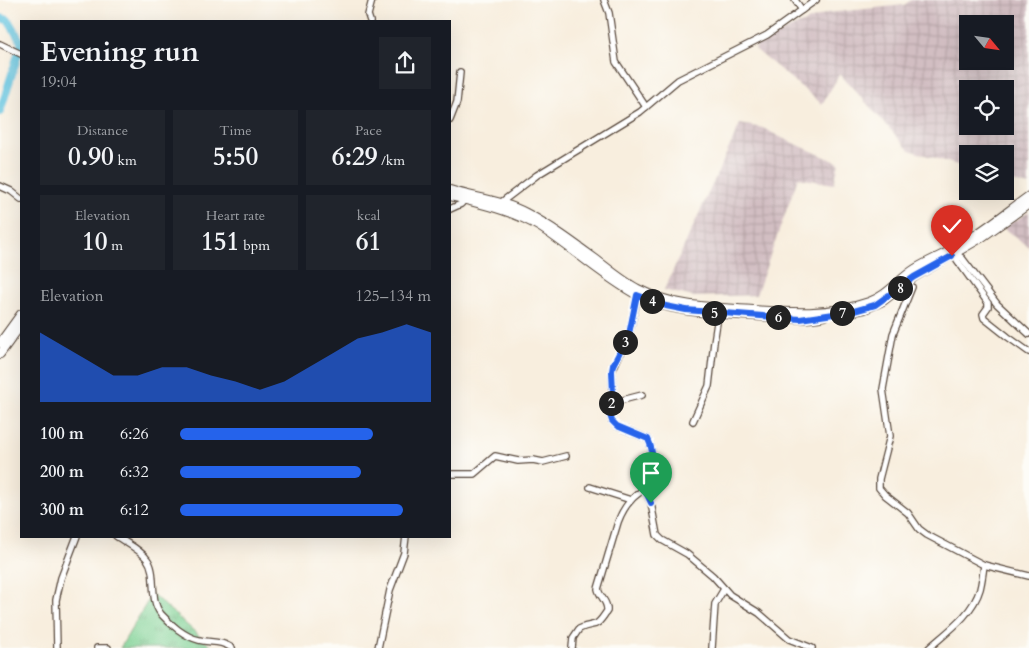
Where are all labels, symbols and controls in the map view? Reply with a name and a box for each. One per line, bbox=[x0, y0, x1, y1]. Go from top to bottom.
north arrow bbox=[959, 15, 1014, 70]
map controls bbox=[959, 15, 1014, 200]
text: Evening run bbox=[40, 33, 199, 71]
button: share bbox=[379, 37, 431, 89]
text: 19:04 bbox=[40, 71, 77, 93]
button: locate bbox=[959, 80, 1014, 135]
text: Distance bbox=[77, 121, 128, 140]
text: Time bbox=[219, 121, 252, 140]
text: Pace bbox=[355, 121, 382, 140]
text: 0.90 bbox=[68, 140, 114, 174]
text: 5:50 bbox=[213, 140, 258, 174]
text: 6:29 bbox=[332, 140, 378, 174]
button: layers bbox=[959, 145, 1014, 200]
text: km bbox=[114, 151, 137, 170]
text: /km bbox=[378, 151, 405, 170]
pin bbox=[931, 205, 973, 256]
text: Elevation bbox=[75, 206, 130, 225]
text: Heart rate bbox=[206, 206, 265, 225]
text: kcal bbox=[357, 206, 380, 225]
icon: check bbox=[938, 212, 966, 240]
text: 10 bbox=[82, 225, 108, 259]
text: 151 bbox=[201, 225, 239, 259]
text: 61 bbox=[356, 225, 381, 259]
text: m bbox=[108, 236, 123, 255]
text: bpm bbox=[239, 236, 270, 255]
pin: 8 bbox=[888, 276, 912, 300]
text: 8 bbox=[897, 279, 904, 298]
text: Elevation bbox=[40, 285, 104, 307]
text: 125–134 m bbox=[355, 285, 431, 307]
pin: 4 bbox=[640, 288, 664, 314]
text: 4 bbox=[649, 292, 656, 311]
pin: 5 bbox=[702, 300, 726, 326]
pin: 7 bbox=[830, 300, 854, 326]
text: 5 bbox=[711, 304, 718, 323]
pin: 6 bbox=[766, 304, 790, 330]
text: 7 bbox=[839, 304, 846, 323]
text: 6 bbox=[775, 308, 782, 327]
pin: 3 bbox=[612, 330, 638, 354]
text: 3 bbox=[622, 333, 629, 352]
pin: 2 bbox=[598, 390, 624, 416]
text: 2 bbox=[608, 394, 615, 413]
text: 100 m bbox=[40, 423, 84, 445]
text: 6:26 bbox=[120, 423, 149, 445]
pin bbox=[630, 452, 672, 503]
icon: arrive bbox=[637, 459, 665, 487]
text: 200 m bbox=[40, 461, 84, 483]
text: 6:32 bbox=[120, 461, 149, 483]
text: 300 m bbox=[40, 499, 84, 521]
text: 6:12 bbox=[120, 499, 149, 521]

